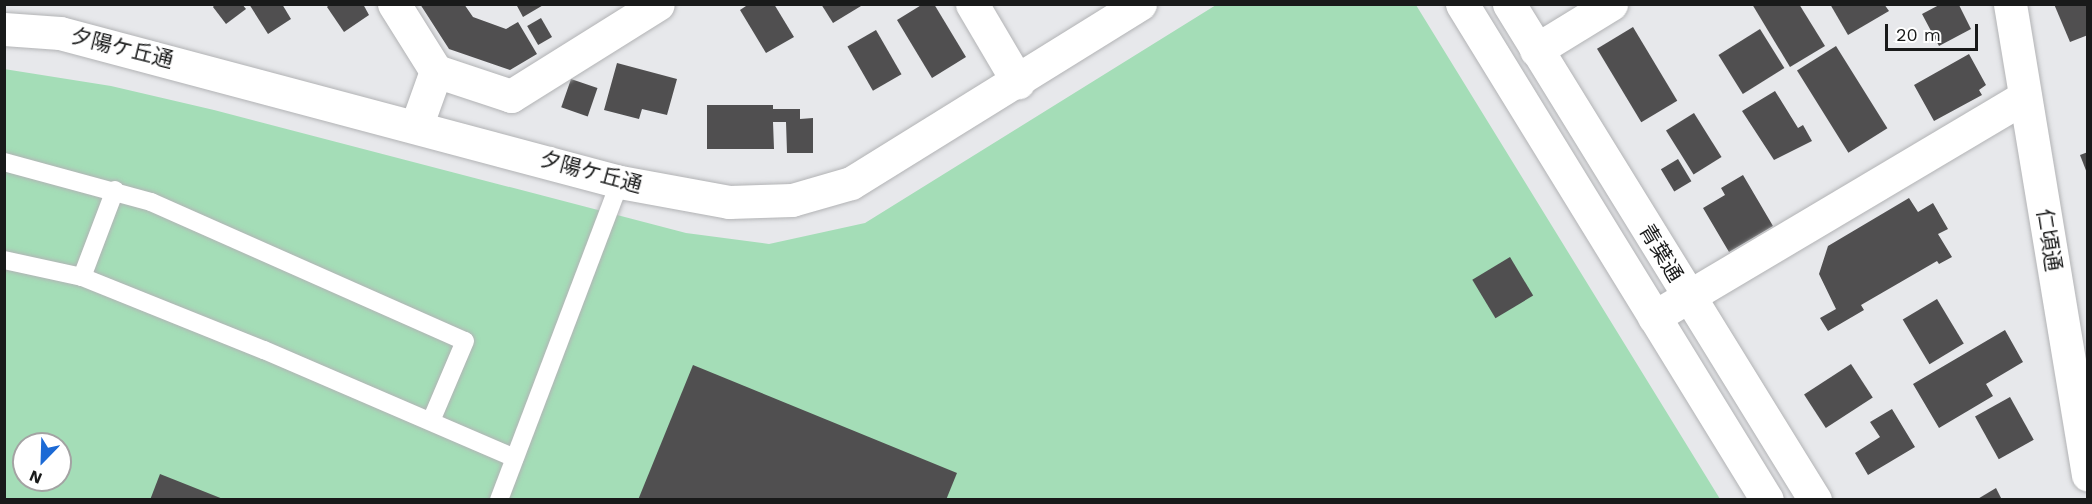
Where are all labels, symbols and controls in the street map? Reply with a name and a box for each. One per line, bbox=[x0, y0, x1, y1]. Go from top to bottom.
scale bar bbox=[1888, 12, 1981, 50]
street label: 夕陽ケ丘通 bbox=[68, 23, 176, 73]
text: 20 m bbox=[1896, 24, 1941, 45]
street label: 夕陽ケ丘通 bbox=[537, 146, 645, 198]
street label: 仁頃通 bbox=[2032, 207, 2066, 273]
street label: 青葉通 bbox=[1634, 220, 1688, 286]
north arrow bbox=[12, 432, 72, 492]
text: N bbox=[26, 466, 45, 488]

